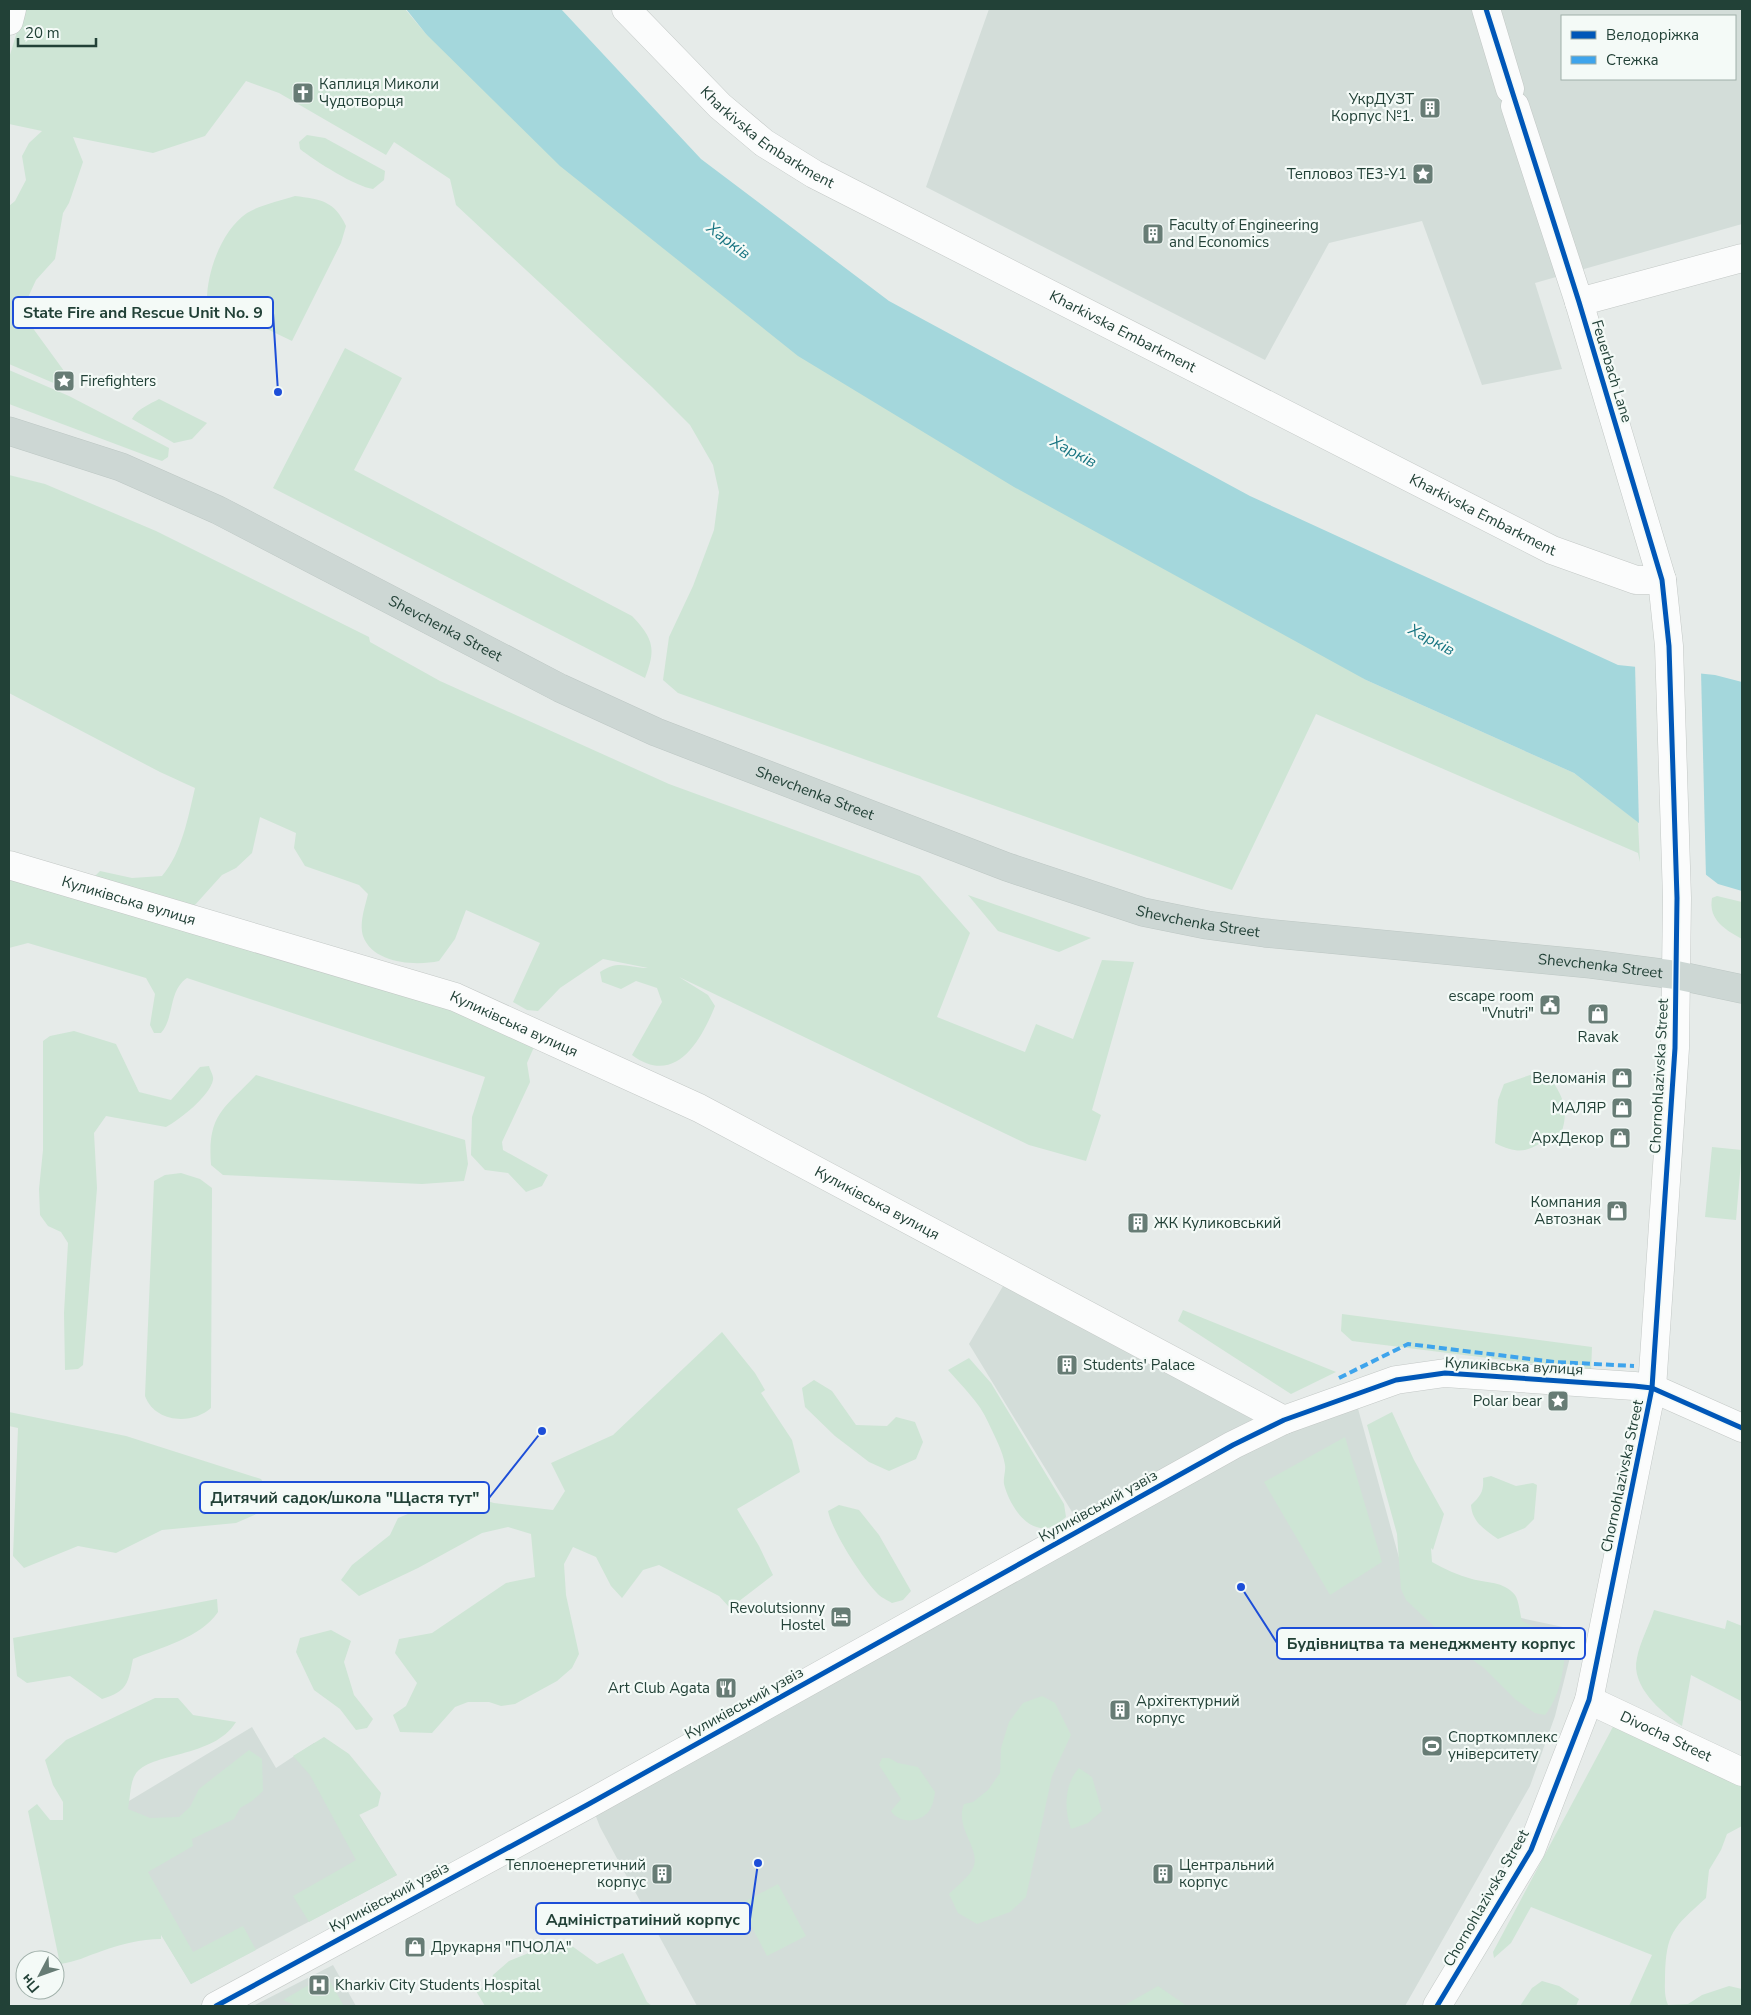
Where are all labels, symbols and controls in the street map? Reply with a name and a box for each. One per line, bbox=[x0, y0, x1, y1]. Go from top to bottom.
scale bar bbox=[18, 15, 95, 47]
legend bbox=[1561, 15, 1736, 80]
text: 20 m bbox=[25, 23, 60, 43]
text: Велодоріжка bbox=[1606, 25, 1699, 45]
text: Стежка bbox=[1606, 50, 1659, 70]
place label: Каплиця Миколи Чудотворця bbox=[319, 74, 439, 111]
church icon: Каплиця Миколи Чудотворця bbox=[291, 81, 315, 105]
street label: Kharkivska Embarkment bbox=[696, 82, 838, 193]
place label: УкрДУЗТ Корпус №1. bbox=[1331, 89, 1414, 126]
building icon: УкрДУЗТ Корпус №1. bbox=[1418, 96, 1442, 120]
place icon: Тепловоз ТЕ3-У1 bbox=[1411, 162, 1435, 186]
place label: Тепловоз ТЕ3-У1 bbox=[1287, 164, 1407, 184]
place label: Faculty of Engineering and Economics bbox=[1169, 215, 1319, 252]
water label: Харків bbox=[701, 216, 755, 265]
building icon: Faculty of Engineering and Economics bbox=[1141, 222, 1165, 246]
street label: Kharkivska Embarkment bbox=[1046, 286, 1200, 377]
callout: State Fire and Rescue Unit No. 9 bbox=[13, 297, 273, 328]
text: State Fire and Rescue Unit No. 9 bbox=[23, 302, 263, 324]
street label: Feuerbach Lane bbox=[1587, 317, 1637, 425]
place icon: Firefighters bbox=[52, 369, 76, 393]
place label: Firefighters bbox=[80, 371, 156, 391]
water label: Харків bbox=[1046, 430, 1101, 473]
street label: Kharkivska Embarkment bbox=[1406, 469, 1559, 561]
street label: Shevchenka Street bbox=[385, 590, 506, 666]
water label: Харків bbox=[1404, 618, 1459, 661]
street label: Shevchenka Street bbox=[753, 761, 878, 825]
street label: Куликівська вулиця bbox=[59, 871, 198, 930]
street label: Shevchenka Street bbox=[1133, 900, 1262, 942]
street label: Shevchenka Street bbox=[1537, 949, 1665, 983]
street label: Куликівська вулиця bbox=[447, 986, 581, 1062]
place label: escape room "Vnutri" bbox=[1449, 986, 1534, 1023]
public building icon: escape room "Vnutri" bbox=[1538, 993, 1562, 1017]
street label: Chornohlazivska Street bbox=[1645, 997, 1673, 1154]
shop icon: Ravak bbox=[1586, 1002, 1610, 1026]
place label: Ravak bbox=[1578, 1027, 1619, 1047]
shop icon: Веломанія bbox=[1610, 1066, 1634, 1090]
place label: Веломанія bbox=[1532, 1068, 1606, 1088]
shop icon: МАЛЯР bbox=[1610, 1096, 1634, 1120]
place label: МАЛЯР bbox=[1552, 1098, 1607, 1118]
shop icon: АрхДекор bbox=[1608, 1126, 1632, 1150]
place label: АрхДекор bbox=[1531, 1128, 1604, 1148]
street label: Куликівська вулиця bbox=[811, 1161, 943, 1244]
place label: Компания Автознак bbox=[1531, 1192, 1601, 1229]
shop icon: Компания Автознак bbox=[1605, 1199, 1629, 1223]
building icon: ЖК Куликовський bbox=[1126, 1211, 1150, 1235]
place label: ЖК Куликовський bbox=[1154, 1213, 1281, 1233]
street label: Куликівська вулиця bbox=[1444, 1352, 1584, 1380]
building icon: Students' Palace bbox=[1055, 1353, 1079, 1377]
place label: Students' Palace bbox=[1083, 1355, 1195, 1375]
place icon: Polar bear bbox=[1546, 1389, 1570, 1413]
place label: Polar bear bbox=[1473, 1391, 1543, 1411]
street label: Chornohlazivska Street bbox=[1596, 1397, 1648, 1554]
street label: Куликівський узвіз bbox=[1035, 1465, 1161, 1547]
callout: Дитячий садок/школа "Щастя тут" bbox=[200, 1482, 489, 1513]
text: Дитячий садок/школа "Щастя тут" bbox=[210, 1487, 480, 1509]
place label: Revolutsionny Hostel bbox=[729, 1598, 826, 1635]
hotel icon: Revolutsionny Hostel bbox=[829, 1605, 853, 1629]
callout: Будівництва та менеджменту корпус bbox=[1277, 1628, 1585, 1659]
text: Будівництва та менеджменту корпус bbox=[1287, 1633, 1576, 1655]
street label: Куликівський узвіз bbox=[681, 1662, 807, 1744]
restaurant icon: Art Club Agata bbox=[714, 1676, 738, 1700]
place label: Art Club Agata bbox=[608, 1678, 710, 1698]
place label: Архітектурний корпус bbox=[1136, 1691, 1240, 1728]
building icon: Архітектурний корпус bbox=[1108, 1698, 1132, 1722]
street label: Divocha Street bbox=[1617, 1706, 1716, 1767]
place label: Спорткомплекс університету bbox=[1448, 1727, 1558, 1764]
sports icon: Спорткомплекс університету bbox=[1420, 1734, 1444, 1758]
street label: Chornohlazivska Street bbox=[1438, 1825, 1534, 1970]
place label: Теплоенергетичний корпус bbox=[505, 1855, 646, 1892]
place label: Центральний корпус bbox=[1179, 1855, 1274, 1892]
street label: Куликівський узвіз bbox=[326, 1857, 452, 1937]
building icon: Теплоенергетичний корпус bbox=[650, 1862, 674, 1886]
building icon: Центральний корпус bbox=[1151, 1862, 1175, 1886]
callout: Адміністратиіний корпус bbox=[536, 1903, 750, 1934]
text: Адміністратиіний корпус bbox=[546, 1909, 740, 1931]
shop icon: Друкарня "ПЧОЛА" bbox=[403, 1935, 427, 1959]
place label: Друкарня "ПЧОЛА" bbox=[431, 1937, 572, 1957]
north arrow bbox=[15, 1950, 65, 2000]
text: Пн bbox=[17, 1970, 44, 1997]
hospital icon: Kharkiv City Students Hospital bbox=[307, 1973, 331, 1997]
place label: Kharkiv City Students Hospital bbox=[335, 1975, 541, 1995]

